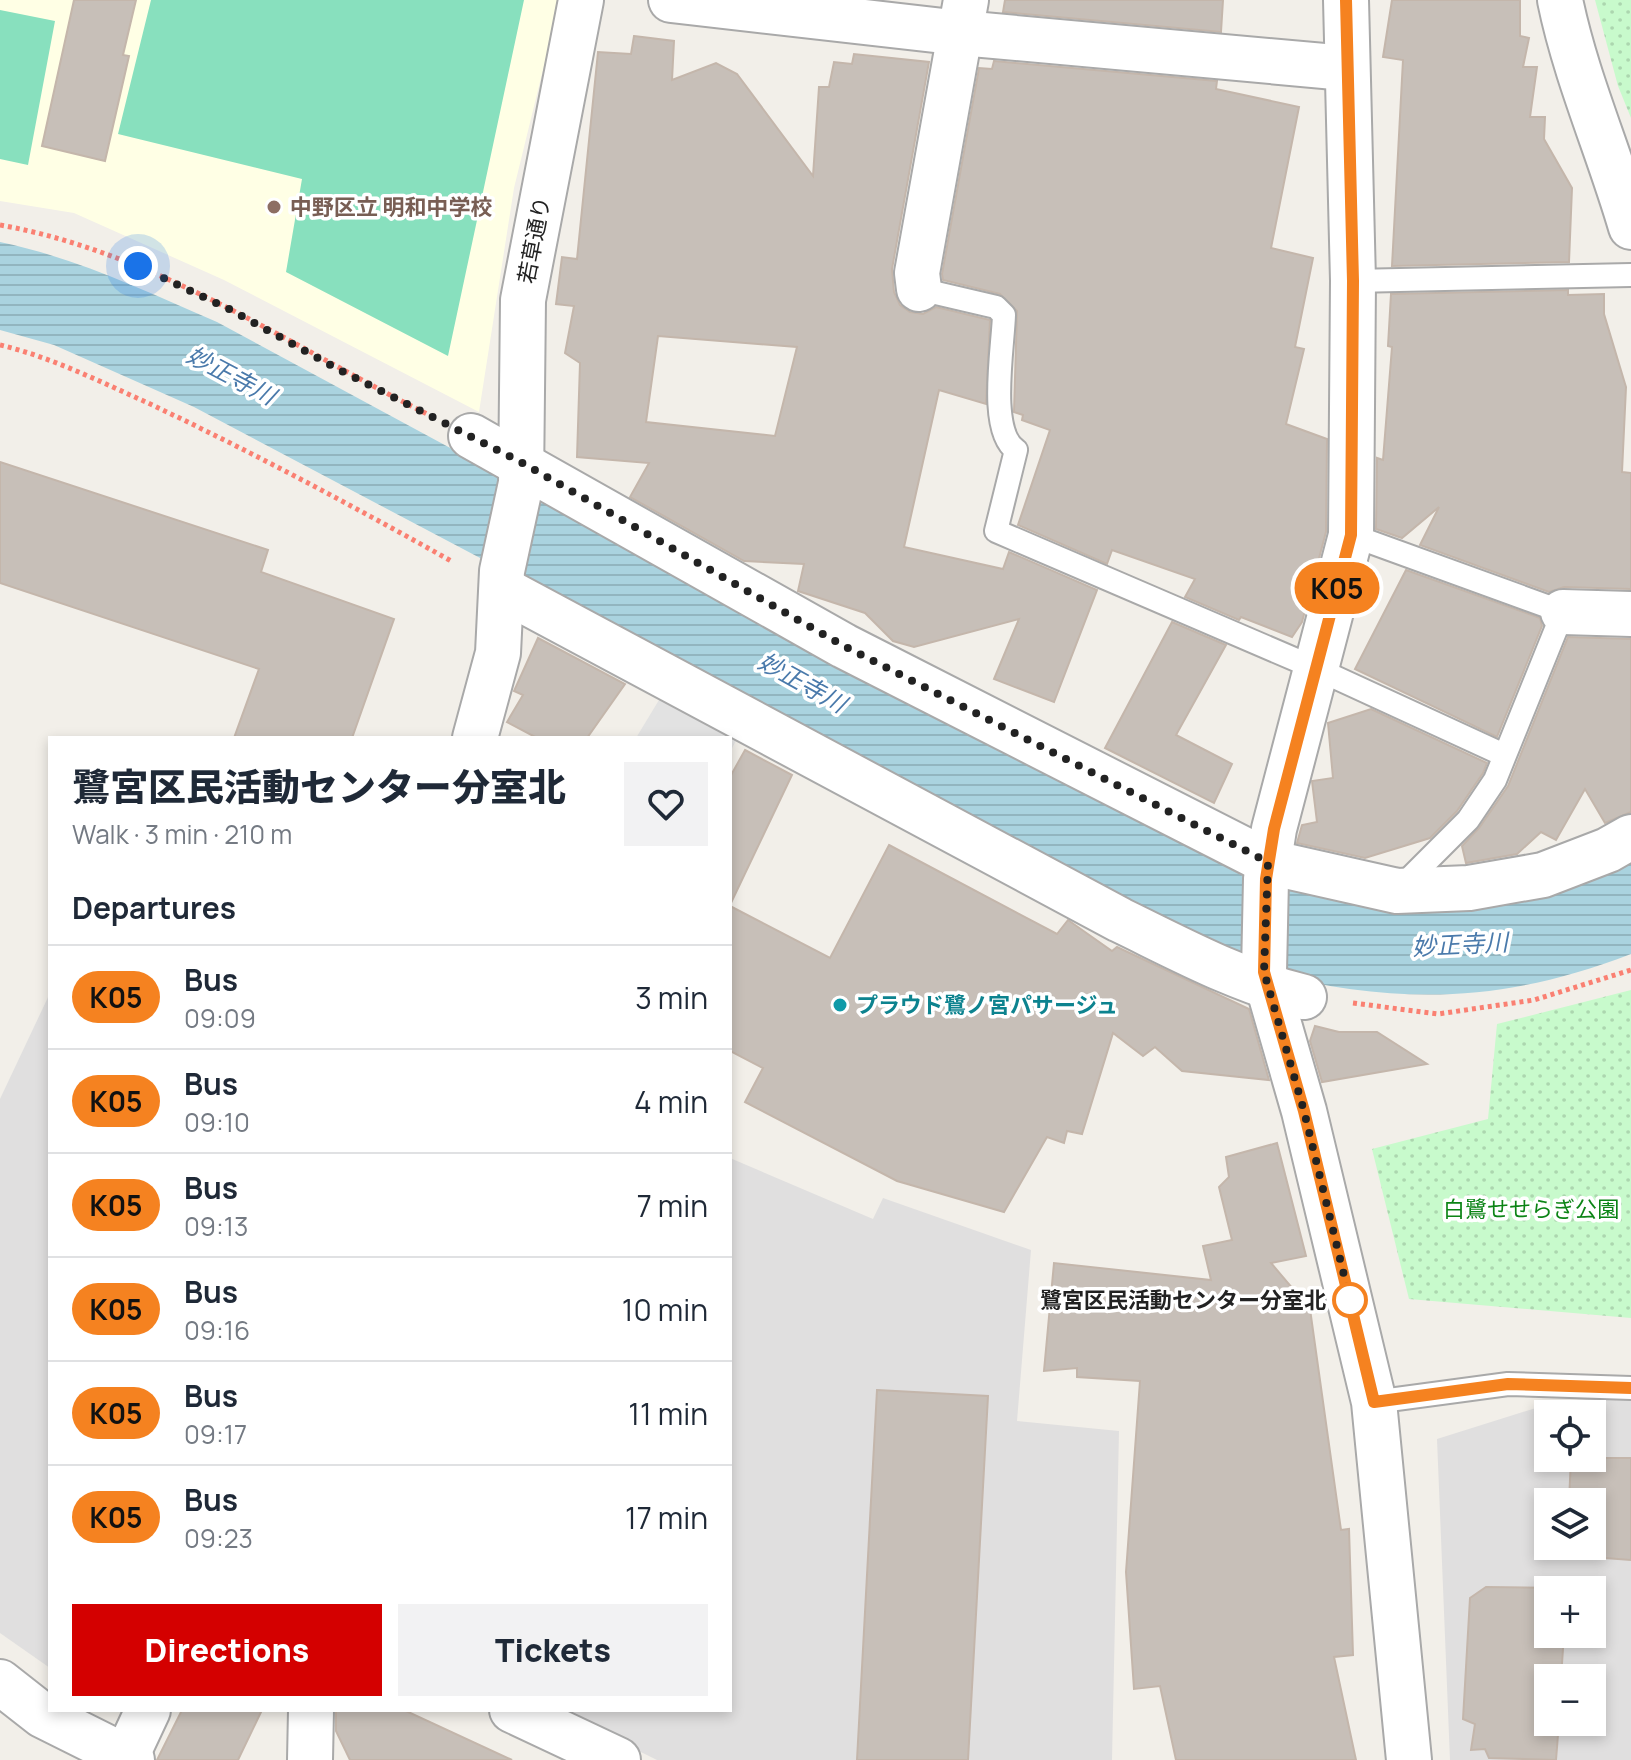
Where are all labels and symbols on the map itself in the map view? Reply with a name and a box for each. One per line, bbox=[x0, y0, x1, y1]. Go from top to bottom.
place label: 中野区立 明和中学校 bbox=[290, 192, 492, 222]
street label: 若草通り bbox=[511, 194, 557, 286]
marker: 中野区立 明和中学校 bbox=[265, 198, 283, 216]
your location bbox=[118, 246, 158, 286]
water label: 妙正寺川 bbox=[182, 338, 284, 413]
line badge: K05 bbox=[1291, 562, 1383, 614]
water label: 妙正寺川 bbox=[753, 644, 855, 721]
water label: 妙正寺川 bbox=[1411, 924, 1512, 962]
place label: プラウド鷺ノ宮パサージュ bbox=[856, 990, 1118, 1020]
marker: プラウド鷺ノ宮パサージュ bbox=[831, 996, 849, 1014]
park label: 白鷺せせらぎ公園 bbox=[1443, 1194, 1619, 1224]
marker: 鷺宮区民活動センター分室北 bbox=[1333, 1283, 1367, 1317]
place label: 鷺宮区民活動センター分室北 bbox=[1040, 1285, 1326, 1315]

